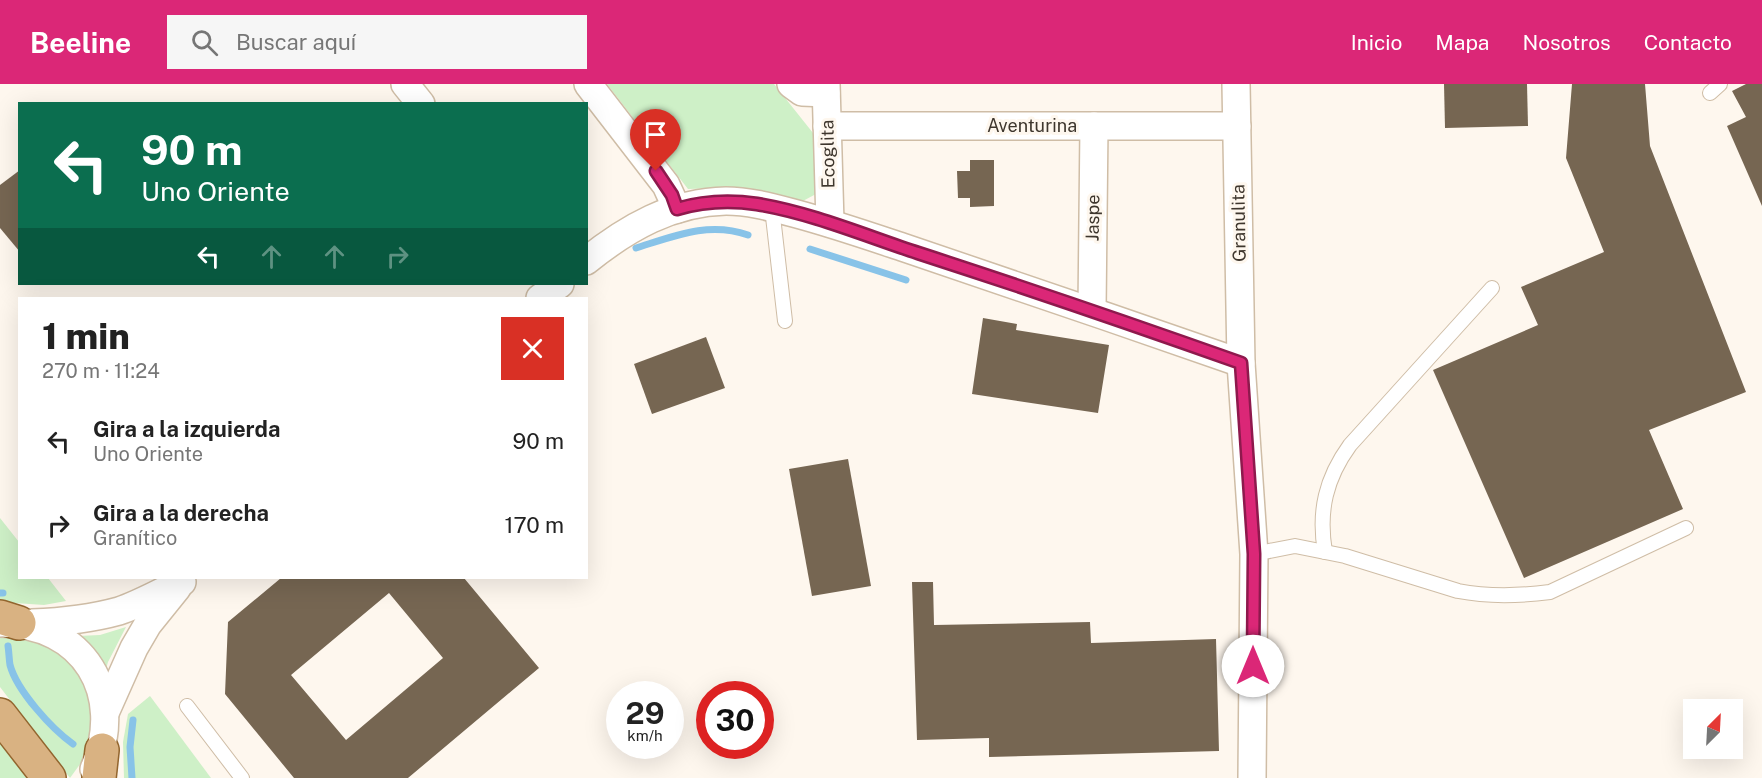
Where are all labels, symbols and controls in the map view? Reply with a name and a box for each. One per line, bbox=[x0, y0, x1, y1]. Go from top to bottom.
search box bbox=[167, 15, 587, 69]
text: Beeline bbox=[30, 26, 131, 59]
icon: search bbox=[188, 26, 221, 59]
text: Buscar aquí bbox=[236, 29, 356, 55]
text: Inicio bbox=[1351, 30, 1402, 55]
text: Mapa bbox=[1435, 30, 1489, 55]
text: Nosotros bbox=[1522, 30, 1611, 55]
text: Contacto bbox=[1644, 30, 1732, 55]
pin bbox=[630, 109, 681, 171]
street label: Aventurina bbox=[987, 115, 1077, 136]
icon: arrive bbox=[639, 118, 672, 151]
street label: Ecoglita bbox=[816, 119, 839, 189]
text: 90 m bbox=[141, 125, 243, 174]
icon: left bbox=[42, 126, 120, 204]
text: Uno Oriente bbox=[141, 175, 290, 207]
street label: Granulita bbox=[1227, 184, 1250, 262]
street label: Jaspe bbox=[1082, 194, 1103, 242]
icon: left bbox=[192, 240, 225, 273]
icon: ahead bbox=[255, 240, 288, 273]
icon: ahead bbox=[318, 240, 351, 273]
icon: right bbox=[381, 240, 414, 273]
text: 1 min bbox=[42, 315, 130, 357]
button: close bbox=[501, 317, 564, 380]
text: 270 m · 11:24 bbox=[42, 359, 160, 383]
text: Gira a la izquierda bbox=[93, 416, 280, 442]
icon: left bbox=[42, 425, 75, 458]
text: 90 m bbox=[513, 428, 564, 454]
text: Uno Oriente bbox=[93, 442, 203, 466]
text: Gira a la derecha bbox=[93, 500, 269, 526]
icon: right bbox=[42, 509, 75, 542]
text: 170 m bbox=[504, 512, 564, 538]
text: Granítico bbox=[93, 526, 177, 550]
position arrow bbox=[1221, 634, 1285, 698]
speed limit sign: 30 bbox=[696, 681, 774, 759]
text: 29 bbox=[626, 695, 664, 731]
north arrow bbox=[1683, 699, 1743, 759]
map controls bbox=[1683, 699, 1743, 759]
text: km/h bbox=[627, 727, 663, 744]

